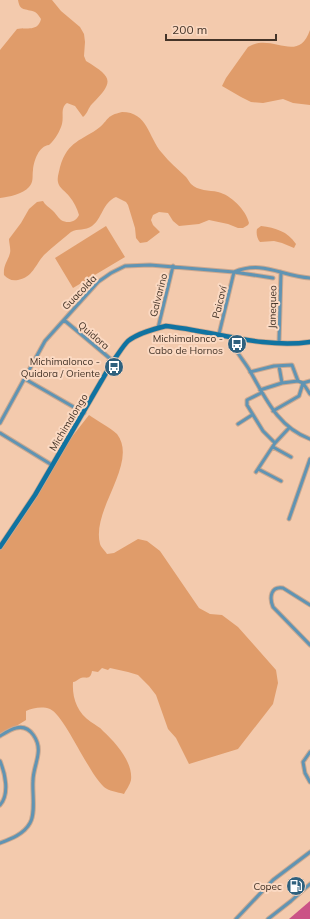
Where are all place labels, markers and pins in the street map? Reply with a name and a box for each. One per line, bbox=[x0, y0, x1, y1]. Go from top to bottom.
place label: Michimalonco - Cabo de Hornos bbox=[148, 332, 223, 357]
bus stop icon: Michimalonco - Cabo de Hornos bbox=[226, 333, 248, 355]
place label: Michimalonco - Quidora / Oriente bbox=[21, 355, 100, 380]
bus stop icon: Michimalonco - Quidora / Oriente bbox=[103, 356, 125, 378]
fuel station icon: Copec bbox=[285, 875, 307, 897]
place label: Copec bbox=[253, 880, 282, 893]

